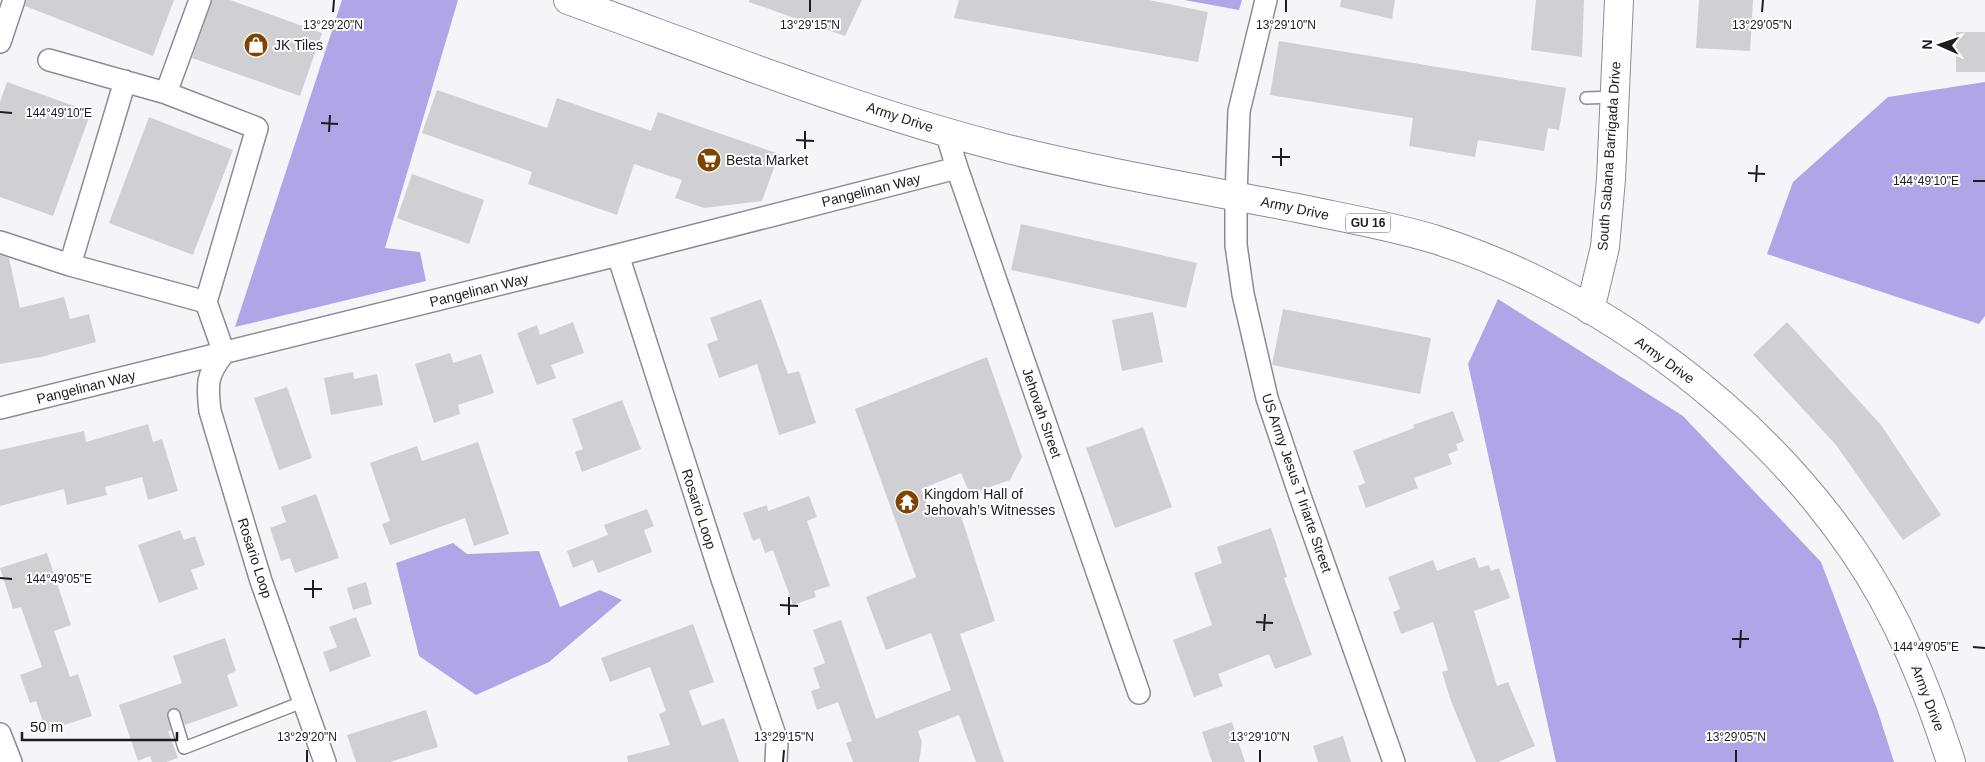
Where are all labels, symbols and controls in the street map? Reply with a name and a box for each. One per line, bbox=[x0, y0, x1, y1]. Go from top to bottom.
text: 13°29'20"N bbox=[303, 18, 363, 32]
text: 13°29'15"N bbox=[780, 18, 840, 32]
text: 13°29'10"N bbox=[1256, 18, 1316, 32]
text: 13°29'05"N bbox=[1732, 18, 1792, 32]
north arrow bbox=[1915, 20, 1965, 70]
shop icon: JK Tiles bbox=[243, 32, 269, 58]
place label: JK Tiles bbox=[274, 37, 323, 53]
text: N bbox=[1919, 39, 1935, 50]
street label: South Sabana Barrigada Drive bbox=[1594, 61, 1624, 251]
street label: Army Drive bbox=[865, 99, 936, 135]
text: 144°49'10"E bbox=[26, 106, 92, 120]
supermarket icon: Besta Market bbox=[696, 147, 722, 173]
place label: Besta Market bbox=[726, 152, 809, 168]
street label: Pangelinan Way bbox=[820, 170, 922, 210]
text: 144°49'10"E bbox=[1893, 174, 1959, 188]
street label: Army Drive bbox=[1259, 193, 1331, 223]
road number: GU 16 bbox=[1346, 214, 1390, 232]
street label: Pangelinan Way bbox=[428, 270, 530, 310]
street label: Army Drive bbox=[1632, 333, 1698, 387]
street label: Jehovah Street bbox=[1019, 366, 1065, 460]
street label: Pangelinan Way bbox=[35, 367, 137, 407]
street label: US Army Jesus T Iriarte Street bbox=[1259, 391, 1335, 575]
street label: Rosario Loop bbox=[679, 467, 720, 551]
place label: Kingdom Hall of Jehovah’s Witnesses bbox=[924, 486, 1055, 518]
temple icon: Kingdom Hall of Jehovah’s Witnesses bbox=[894, 489, 920, 515]
street label: Rosario Loop bbox=[235, 516, 276, 600]
text: 144°49'05"E bbox=[26, 572, 92, 586]
text: 144°49'05"E bbox=[1893, 640, 1959, 654]
street label: Army Drive bbox=[1908, 663, 1948, 733]
scale bar bbox=[22, 710, 178, 742]
text: 50 m bbox=[30, 718, 63, 735]
text: 13°29'20"N bbox=[277, 730, 337, 744]
text: 13°29'15"N bbox=[754, 730, 814, 744]
text: 13°29'10"N bbox=[1230, 730, 1290, 744]
text: 13°29'05"N bbox=[1706, 730, 1766, 744]

